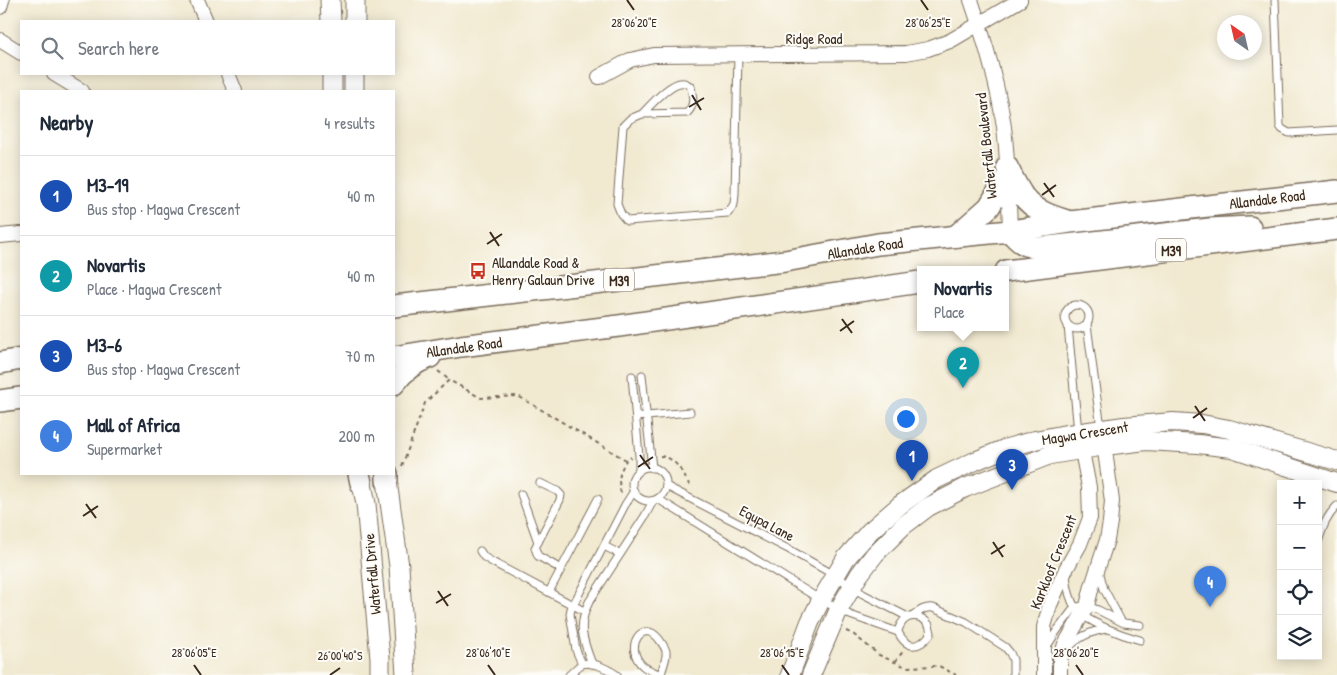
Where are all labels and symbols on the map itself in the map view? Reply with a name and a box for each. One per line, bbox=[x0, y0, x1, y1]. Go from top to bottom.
text: 28°06'20"E bbox=[611, 14, 658, 31]
text: 28°06'25"E bbox=[905, 14, 951, 31]
north arrow bbox=[1217, 15, 1262, 60]
street label: Ridge Road bbox=[786, 28, 842, 49]
street label: Waterfall Boulevard bbox=[970, 92, 1002, 200]
street label: Allandale Road bbox=[1228, 184, 1306, 214]
street label: Allandale Road bbox=[826, 232, 904, 264]
road number: M39 bbox=[1156, 238, 1186, 262]
place label: Allandale Road & Henry Galaun Drive bbox=[492, 252, 595, 290]
bus stop icon: Allandale Road & Henry Galaun Drive bbox=[468, 261, 488, 281]
road number: M39 bbox=[604, 268, 634, 292]
street label: Allandale Road bbox=[425, 331, 503, 363]
pin: 2 bbox=[947, 347, 979, 388]
your location bbox=[893, 406, 919, 432]
street label: Magwa Crescent bbox=[1040, 416, 1131, 450]
pin: 1 bbox=[896, 440, 928, 481]
pin: 3 bbox=[996, 449, 1028, 490]
street label: Equpa Lane bbox=[736, 500, 798, 546]
street label: Karkloof Crescent bbox=[1025, 511, 1082, 612]
street label: Waterfall Drive bbox=[358, 532, 386, 615]
pin: 4 bbox=[1194, 566, 1226, 607]
text: 28°06'05"E bbox=[171, 644, 217, 661]
text: 28°06'10"E bbox=[466, 644, 511, 661]
text: 28°06'15"E bbox=[760, 644, 805, 661]
text: 28°06'20"E bbox=[1053, 644, 1100, 661]
text: 26°00'40"S bbox=[318, 647, 363, 664]

